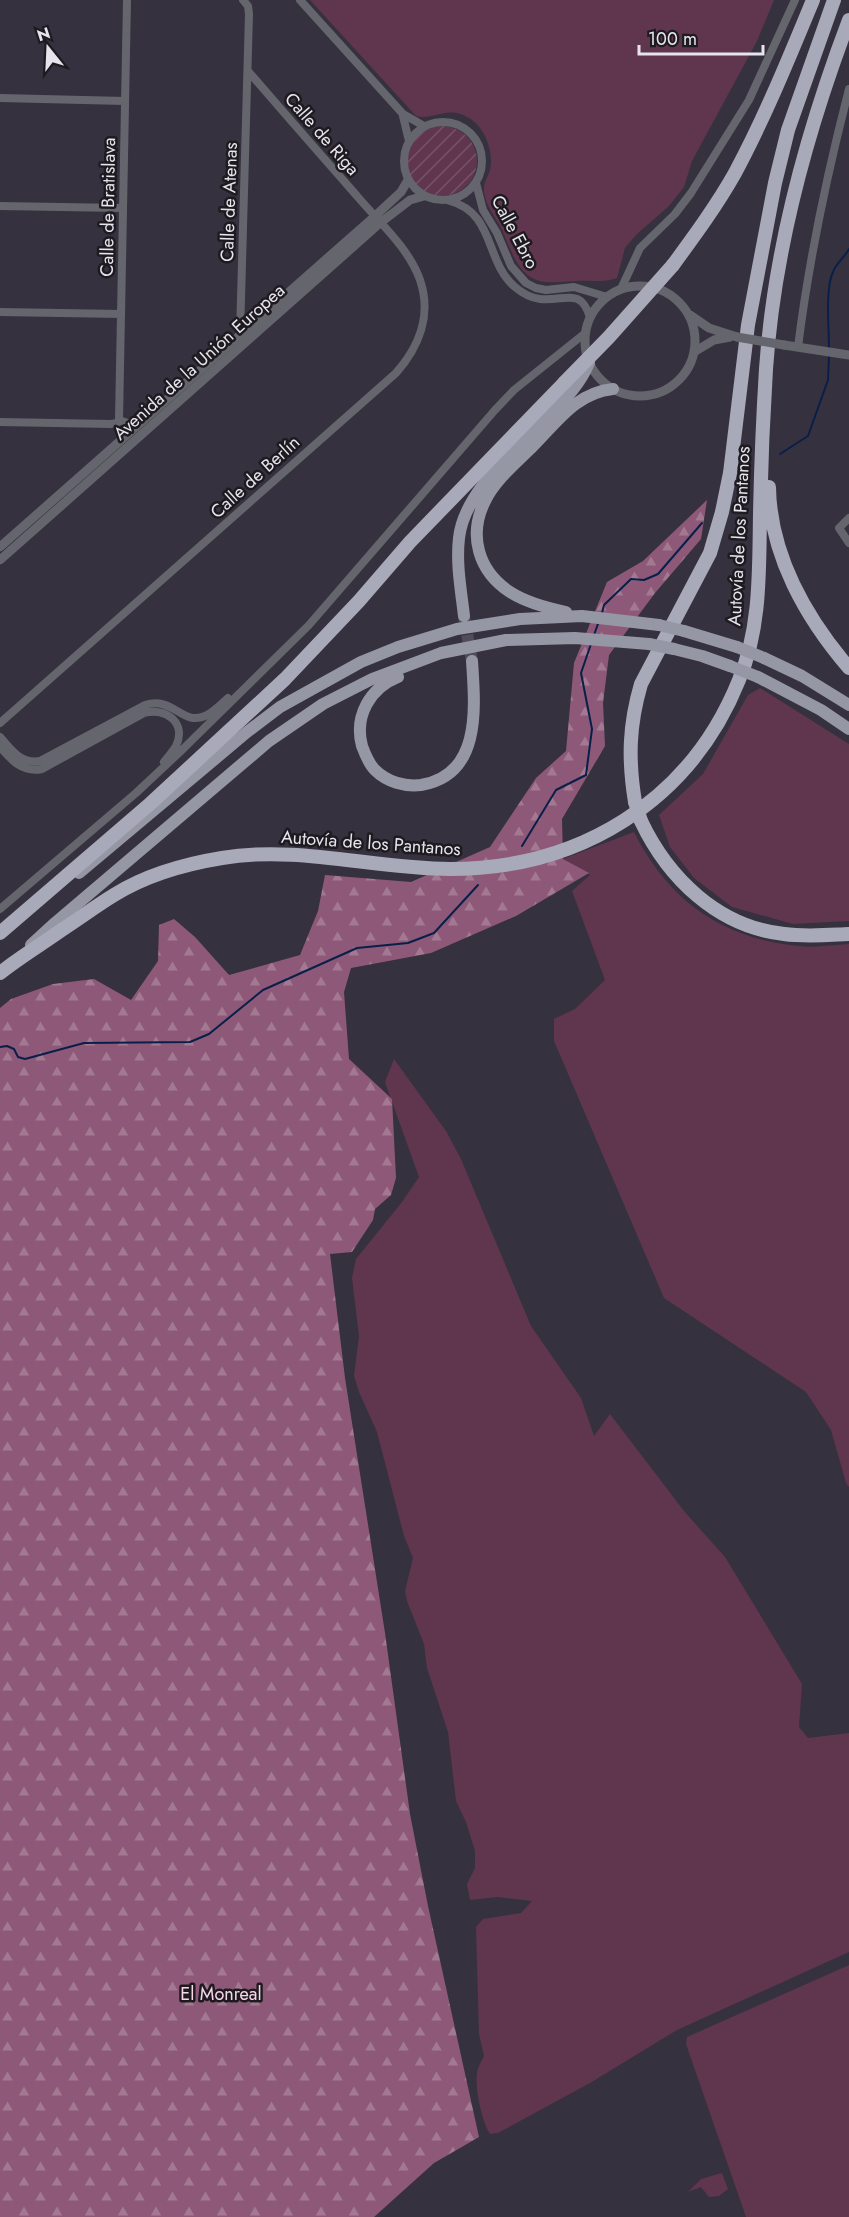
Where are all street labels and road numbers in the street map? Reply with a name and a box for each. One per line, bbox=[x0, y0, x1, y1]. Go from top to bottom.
street label: Calle de Riga bbox=[279, 87, 365, 181]
street label: Calle de Bratislava bbox=[94, 137, 122, 277]
street label: Calle de Atenas bbox=[214, 142, 244, 262]
street label: Calle Ebro bbox=[485, 191, 545, 273]
street label: Avenida de la Unión Europea bbox=[108, 278, 290, 446]
street label: Calle de Berlín bbox=[204, 430, 306, 524]
street label: Autovía de los Pantanos bbox=[721, 445, 757, 627]
street label: Autovía de los Pantanos bbox=[280, 824, 462, 862]

